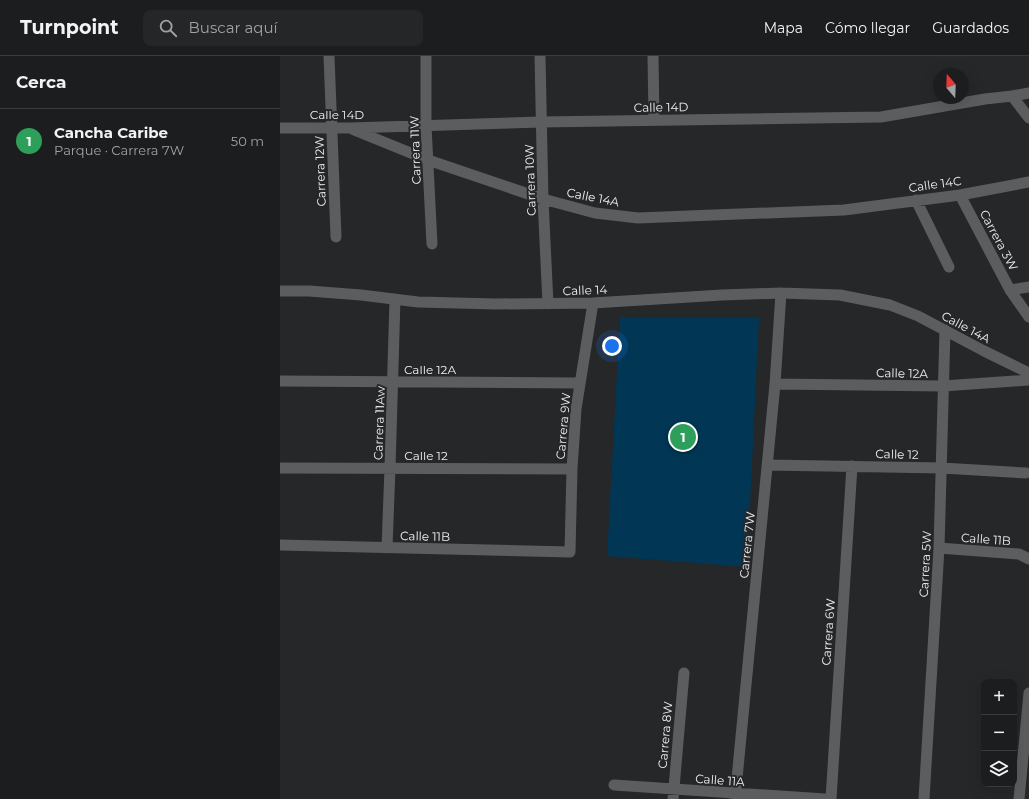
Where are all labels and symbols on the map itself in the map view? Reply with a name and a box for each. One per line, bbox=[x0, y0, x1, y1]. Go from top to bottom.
north arrow bbox=[933, 68, 969, 104]
street label: Calle 14D bbox=[634, 99, 688, 115]
street label: Calle 14D bbox=[310, 107, 364, 122]
street label: Carrera 11W bbox=[406, 115, 424, 185]
street label: Carrera 12W bbox=[311, 135, 329, 207]
street label: Carrera 10W bbox=[521, 144, 539, 216]
street label: Calle 14C bbox=[908, 173, 963, 195]
street label: Calle 14A bbox=[565, 185, 621, 210]
street label: Carrera 3W bbox=[977, 207, 1021, 273]
street label: Calle 14 bbox=[562, 282, 608, 298]
street label: Calle 14A bbox=[939, 308, 993, 346]
your location bbox=[602, 336, 622, 356]
street label: Calle 12A bbox=[404, 362, 456, 377]
street label: Calle 12A bbox=[876, 365, 929, 381]
street label: Carrera 11Aw bbox=[370, 385, 388, 460]
street label: Carrera 9W bbox=[553, 392, 573, 460]
pin: 1 bbox=[670, 422, 696, 452]
street label: Calle 12 bbox=[875, 446, 919, 462]
street label: Calle 12 bbox=[404, 448, 448, 463]
street label: Carrera 7W bbox=[736, 511, 758, 579]
street label: Calle 11B bbox=[400, 528, 450, 544]
street label: Carrera 5W bbox=[916, 530, 934, 598]
street label: Calle 11B bbox=[961, 530, 1011, 548]
street label: Carrera 6W bbox=[818, 598, 838, 666]
street label: Carrera 8W bbox=[655, 701, 675, 769]
street label: Calle 11A bbox=[695, 771, 746, 789]

